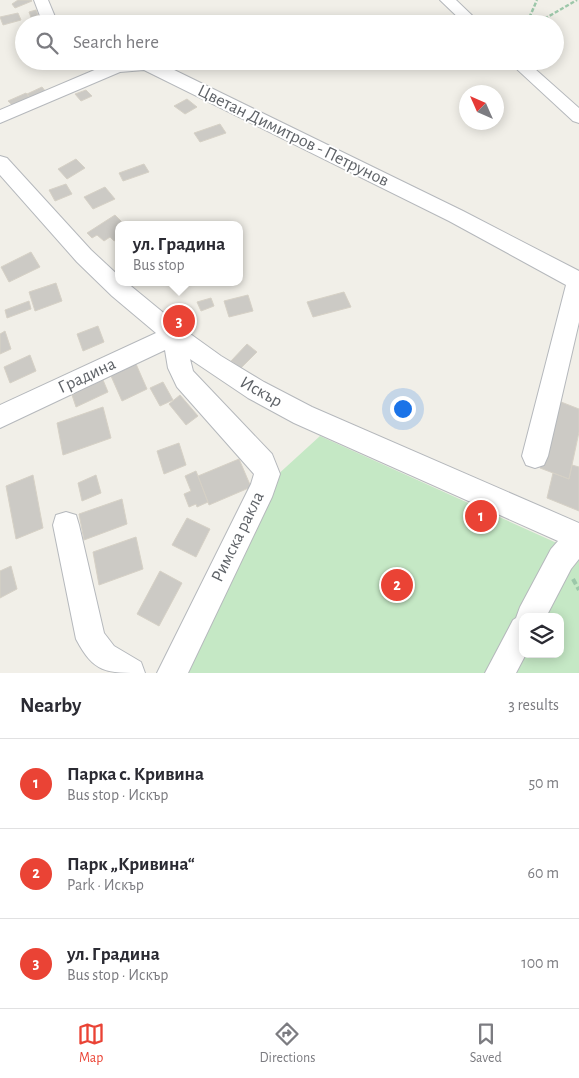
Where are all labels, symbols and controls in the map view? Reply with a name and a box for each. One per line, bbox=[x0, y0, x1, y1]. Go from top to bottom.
search box bbox=[15, 15, 564, 70]
icon: search bbox=[33, 29, 61, 57]
text: Search here bbox=[73, 33, 159, 52]
street label: Цветан Димитров - Петрунов bbox=[194, 82, 392, 190]
north arrow bbox=[459, 85, 504, 130]
popup bbox=[115, 221, 243, 286]
text: ул. Градина bbox=[133, 235, 225, 254]
text: Bus stop bbox=[133, 257, 185, 273]
pin: 3 bbox=[163, 302, 195, 340]
street label: Градина bbox=[55, 355, 119, 397]
street label: Искър bbox=[237, 373, 285, 411]
your location bbox=[390, 396, 416, 422]
street label: Римска ракла bbox=[208, 489, 268, 585]
pin: 1 bbox=[465, 497, 497, 535]
pin: 2 bbox=[381, 566, 413, 604]
map controls bbox=[519, 613, 564, 658]
button: layers bbox=[519, 613, 564, 658]
text: Nearby bbox=[20, 695, 81, 716]
text: 3 results bbox=[508, 697, 559, 713]
text: Парка с. Кривина bbox=[67, 765, 204, 784]
text: 1 bbox=[33, 775, 39, 791]
text: 50 m bbox=[528, 775, 559, 791]
text: Bus stop · Искър bbox=[67, 787, 168, 803]
text: Парк „Кривина“ bbox=[67, 855, 195, 874]
text: 2 bbox=[32, 865, 40, 881]
text: 60 m bbox=[528, 865, 559, 881]
text: Park · Искър bbox=[67, 877, 144, 893]
text: ул. Градина bbox=[67, 945, 160, 964]
text: 3 bbox=[33, 955, 39, 971]
text: 100 m bbox=[521, 955, 559, 971]
text: Bus stop · Искър bbox=[67, 967, 168, 983]
tab: Map bbox=[77, 1020, 105, 1067]
tab: Directions bbox=[260, 1020, 315, 1067]
tab: Saved bbox=[470, 1020, 502, 1067]

